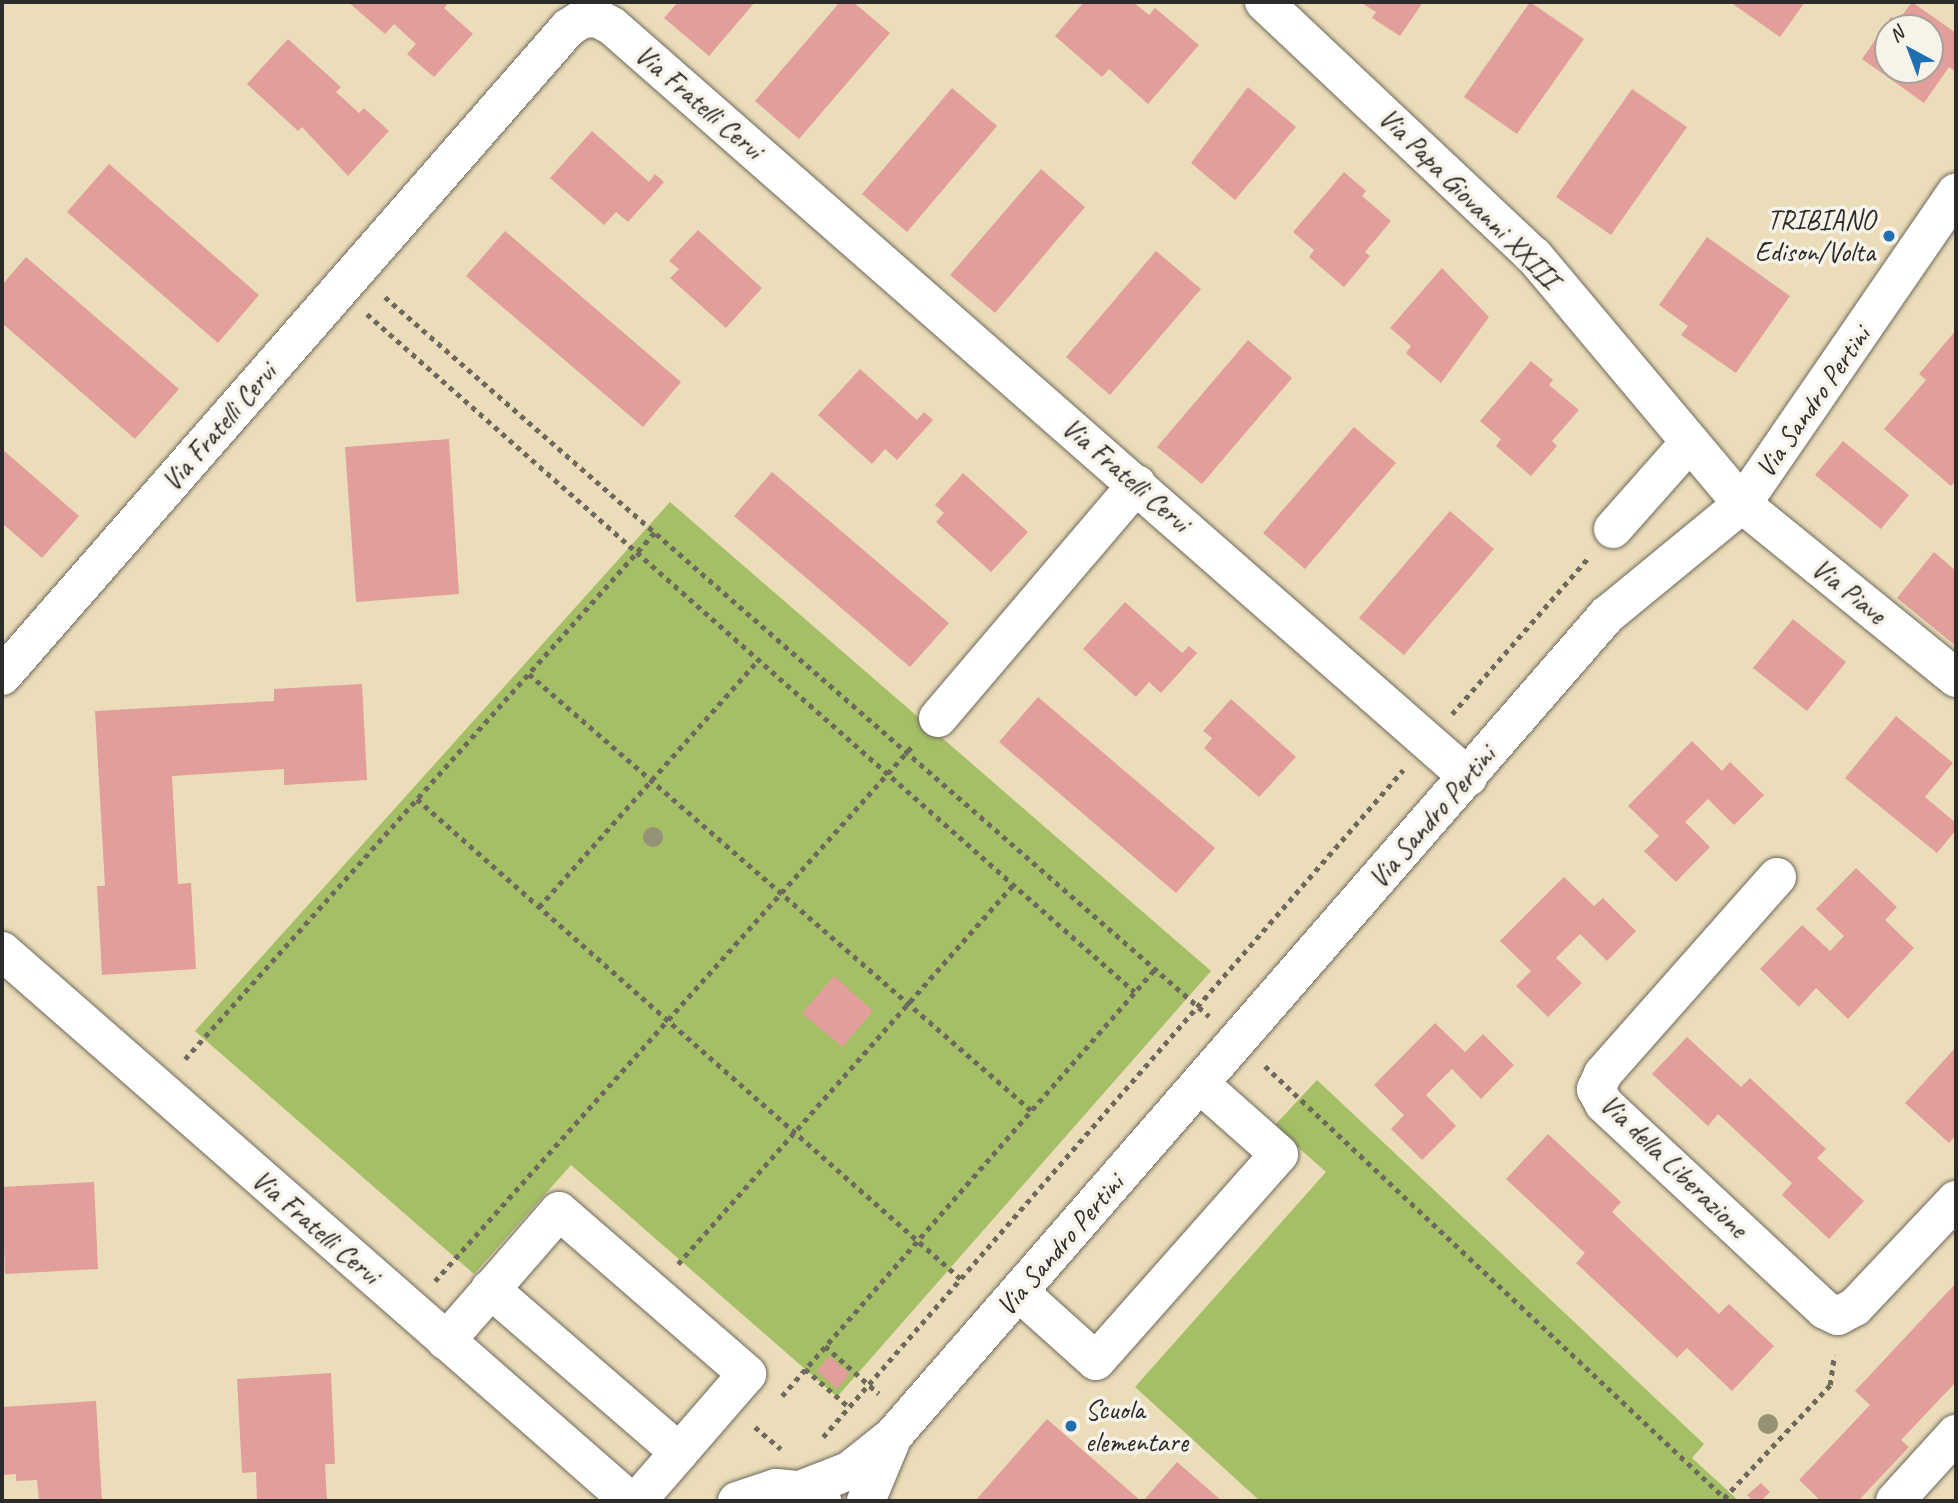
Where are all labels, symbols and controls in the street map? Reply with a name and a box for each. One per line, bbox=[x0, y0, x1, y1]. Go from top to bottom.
north arrow bbox=[1874, 14, 1944, 84]
text: N bbox=[1884, 22, 1909, 48]
street label: Via Fratelli Cervi bbox=[628, 37, 770, 167]
street label: Via Papa Giovanni XXIII bbox=[1372, 101, 1566, 295]
place label: TRIBIANO Edison/Volta bbox=[1755, 203, 1875, 269]
marker: TRIBIANO Edison/Volta bbox=[1881, 228, 1897, 244]
street label: Via Sandro Pertini bbox=[1749, 320, 1877, 484]
street label: Via Fratelli Cervi bbox=[154, 356, 284, 498]
street label: Via Fratelli Cervi bbox=[1055, 410, 1197, 540]
street label: Via Piave bbox=[1805, 551, 1893, 631]
street label: Via Sandro Pertini bbox=[1361, 739, 1503, 895]
street label: Via della Liberazione bbox=[1594, 1088, 1754, 1244]
street label: Via Fratelli Cervi bbox=[245, 1162, 387, 1292]
street label: Via Sandro Pertini bbox=[989, 1167, 1131, 1323]
place label: Scuola elementare bbox=[1085, 1393, 1188, 1459]
marker: Scuola elementare bbox=[1063, 1418, 1079, 1434]

